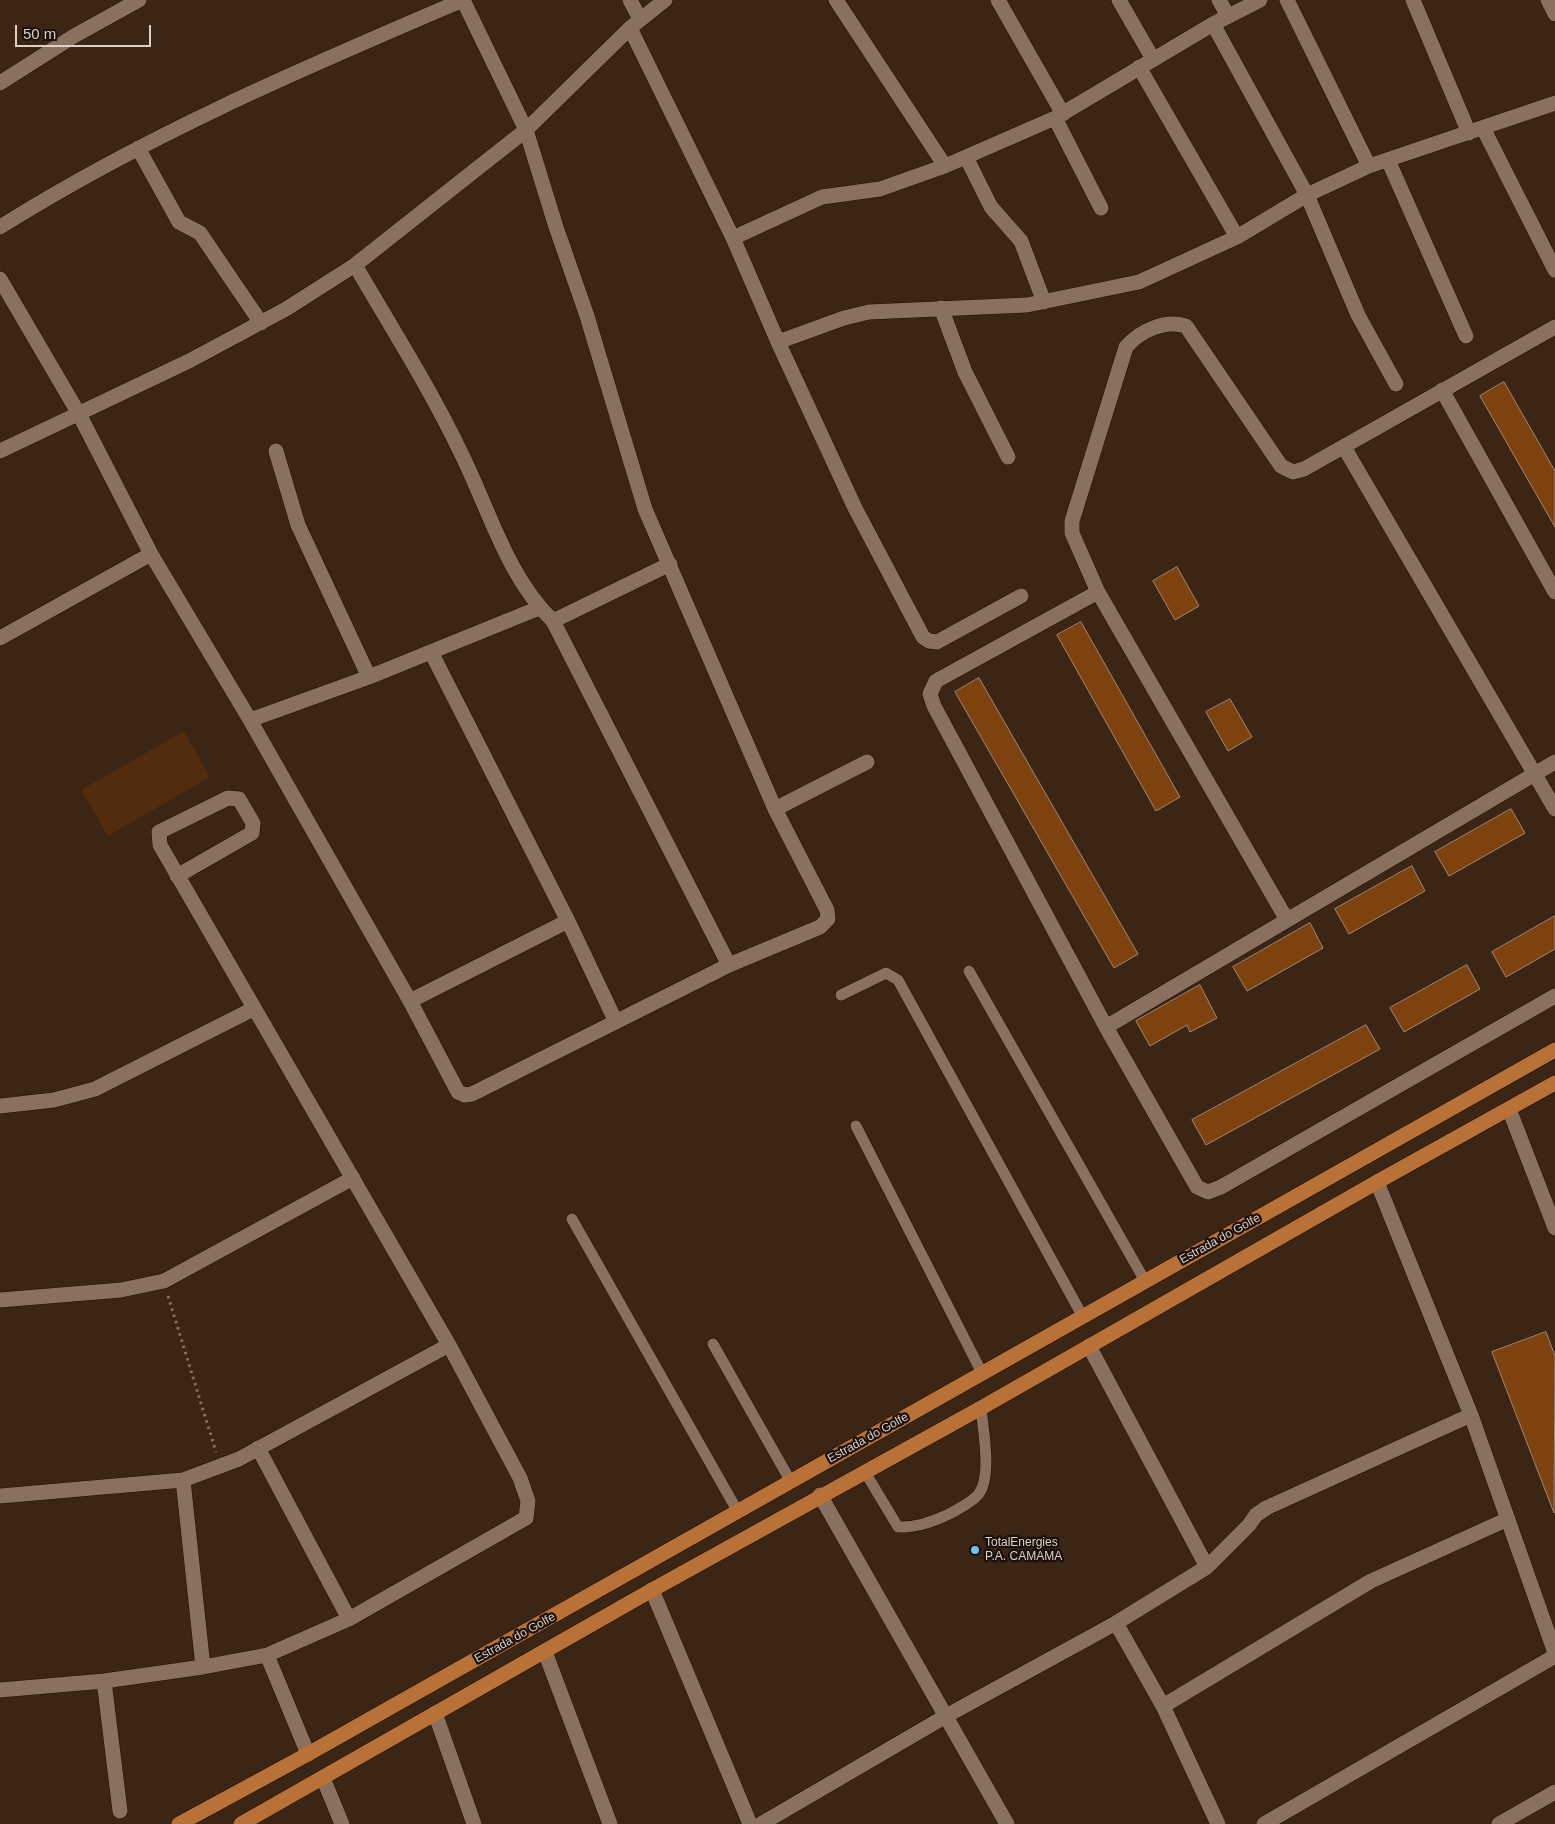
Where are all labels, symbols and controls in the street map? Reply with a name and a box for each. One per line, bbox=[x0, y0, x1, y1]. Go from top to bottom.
scale bar bbox=[18, 15, 154, 47]
text: 50 m bbox=[23, 25, 56, 42]
street label: Estrada do Golfe bbox=[1177, 1211, 1263, 1267]
street label: Estrada do Golfe bbox=[825, 1410, 911, 1466]
place label: TotalEnergies P.A. CAMAMA bbox=[985, 1536, 1062, 1564]
marker: TotalEnergies P.A. CAMAMA bbox=[969, 1544, 981, 1556]
street label: Estrada do Golfe bbox=[472, 1610, 558, 1666]

